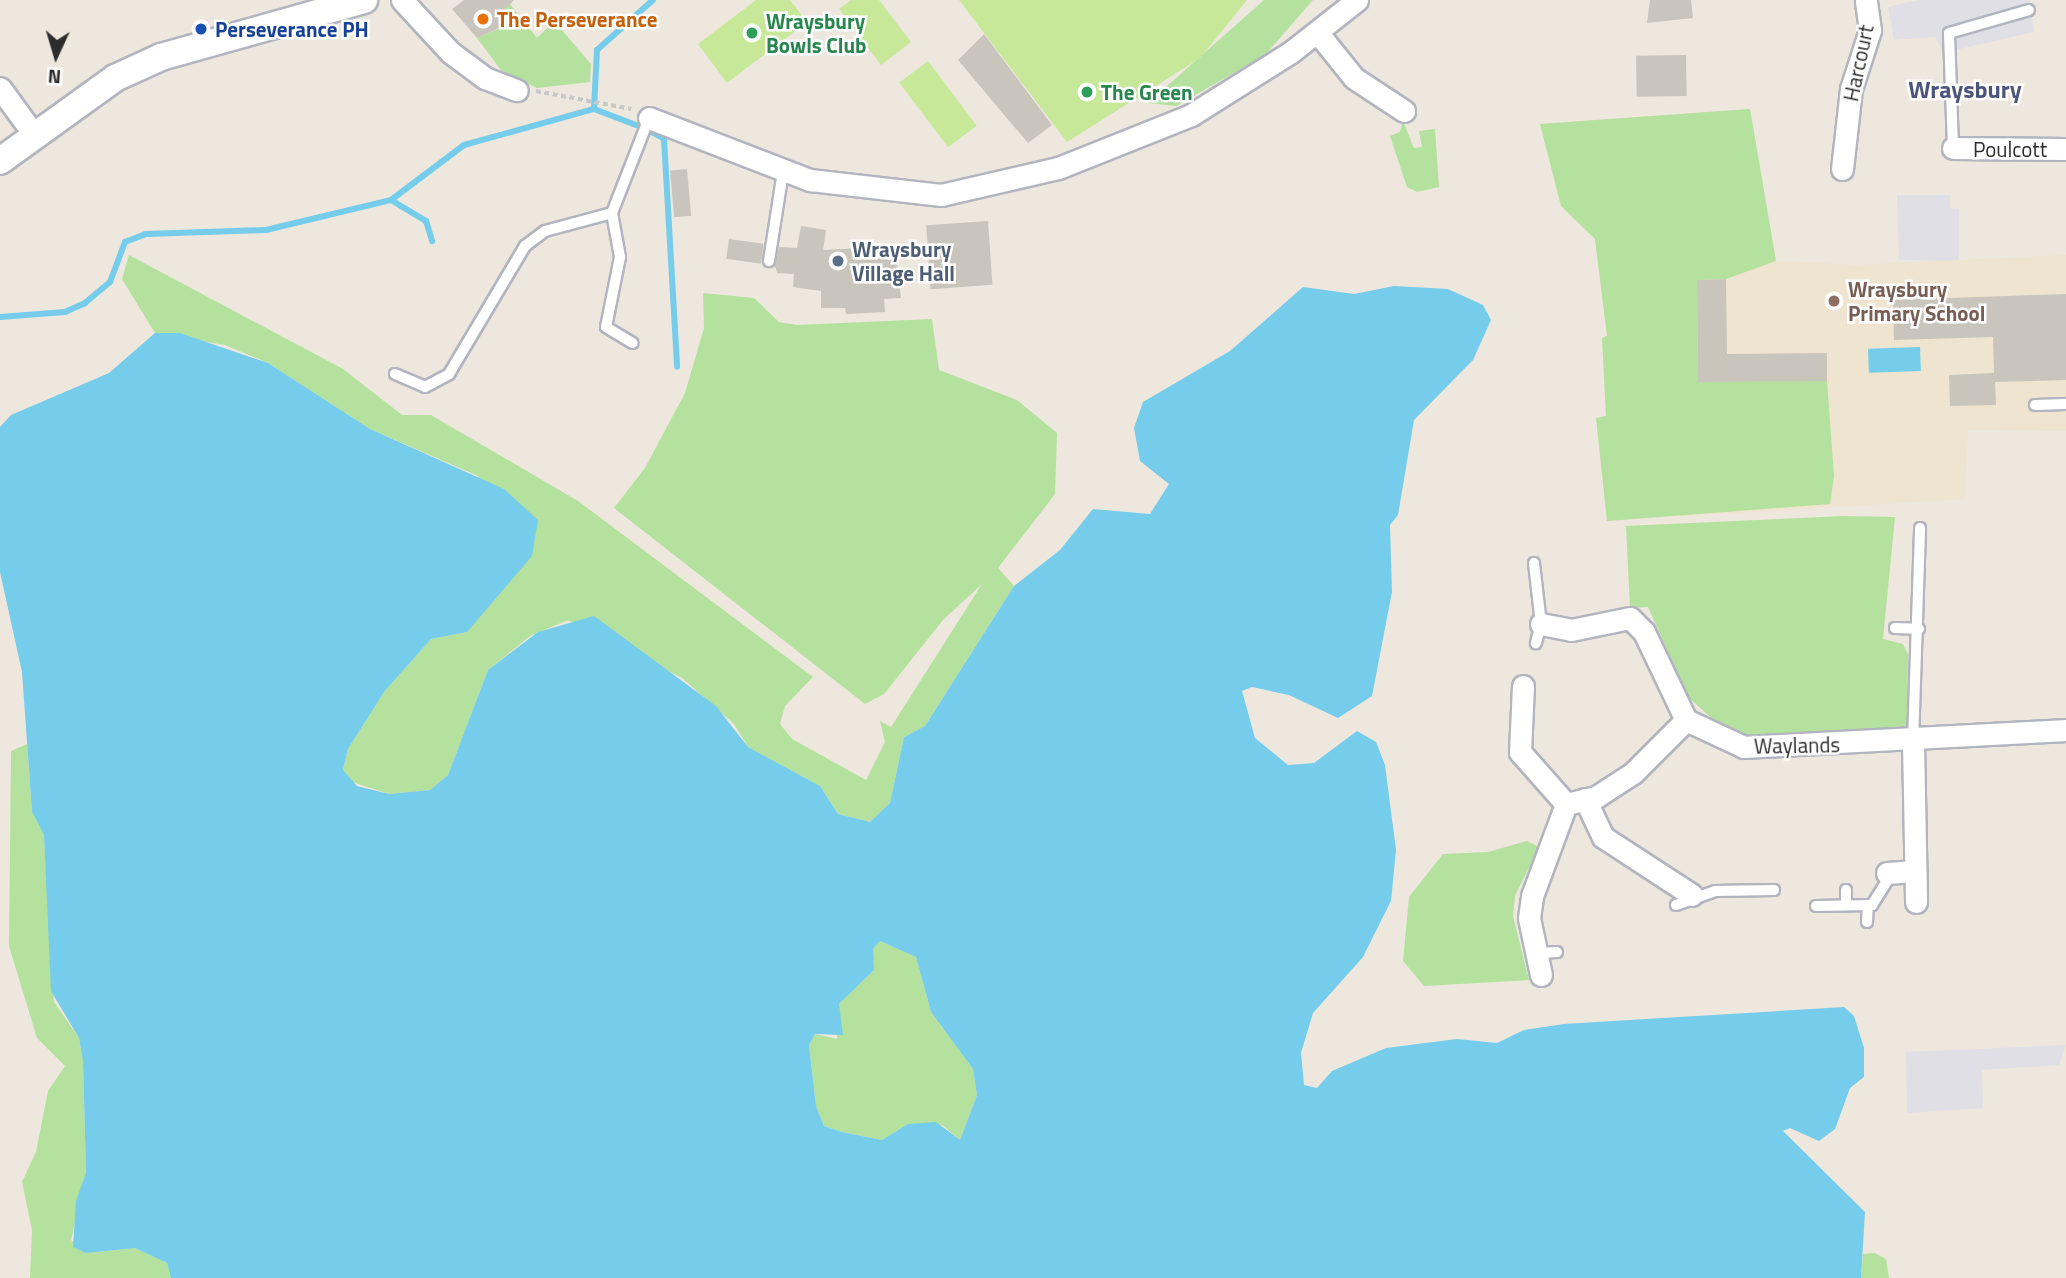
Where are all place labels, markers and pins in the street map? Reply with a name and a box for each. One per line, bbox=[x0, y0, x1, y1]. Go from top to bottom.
place label: The Perseverance bbox=[497, 6, 658, 32]
place label: Wraysbury Bowls Club bbox=[766, 8, 866, 58]
marker: The Perseverance bbox=[475, 11, 491, 27]
place label: Perseverance PH bbox=[215, 16, 369, 42]
marker: Perseverance PH bbox=[193, 21, 209, 37]
marker: Wraysbury Bowls Club bbox=[744, 25, 760, 41]
place label: The Green bbox=[1101, 79, 1193, 105]
marker: The Green bbox=[1079, 84, 1095, 100]
place label: Wraysbury Village Hall bbox=[852, 236, 955, 286]
marker: Wraysbury Village Hall bbox=[830, 253, 846, 269]
place label: Wraysbury Primary School bbox=[1848, 276, 1985, 326]
marker: Wraysbury Primary School bbox=[1826, 293, 1842, 309]

